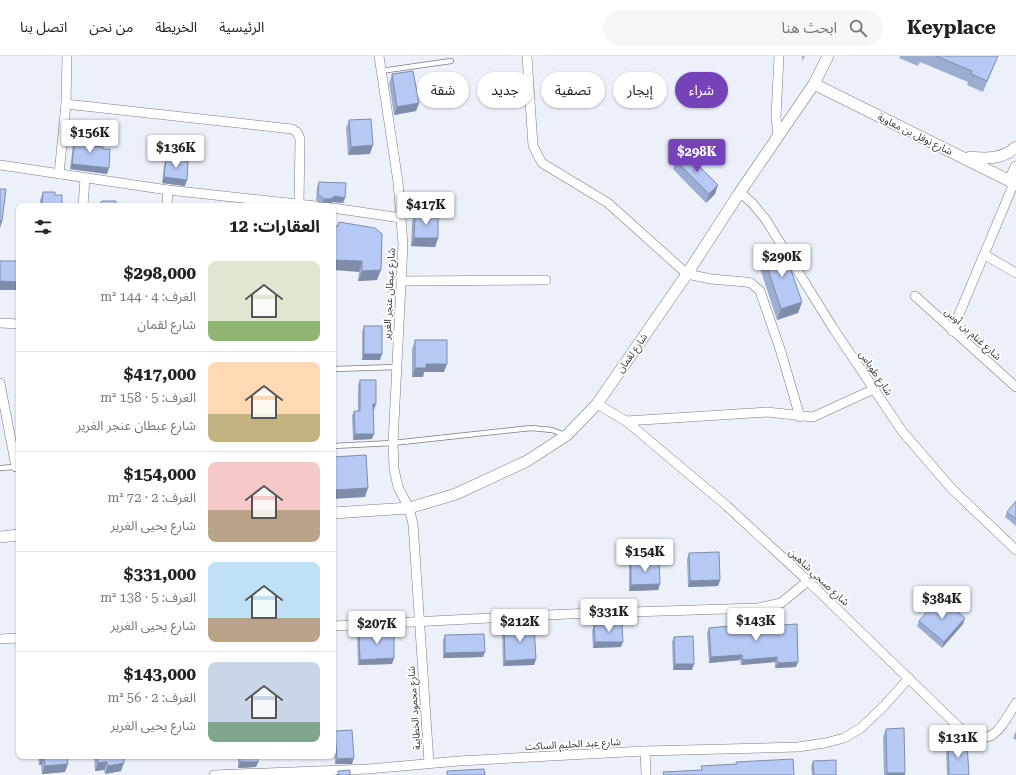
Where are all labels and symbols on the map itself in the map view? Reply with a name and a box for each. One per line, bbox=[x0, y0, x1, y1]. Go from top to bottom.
street label: شارع نوفل بن معاوية bbox=[875, 111, 954, 159]
pin: $156K bbox=[62, 120, 118, 154]
pin: $136K bbox=[148, 135, 204, 169]
pin: $298K bbox=[669, 139, 725, 173]
pin: $417K bbox=[398, 192, 454, 226]
pin: $290K bbox=[754, 244, 810, 278]
street label: شارع عبطان عنجر الغرير bbox=[381, 248, 399, 341]
street label: شارع غنام بن أوس bbox=[940, 306, 1004, 365]
street label: شارع لقمان bbox=[615, 331, 651, 376]
street label: شارع طوباس bbox=[855, 349, 895, 399]
pin: $154K bbox=[617, 539, 673, 573]
street label: شارع صبحي شاهين bbox=[785, 546, 851, 610]
pin: $384K bbox=[914, 586, 970, 620]
pin: $331K bbox=[581, 599, 637, 633]
pin: $143K bbox=[728, 608, 784, 642]
pin: $212K bbox=[492, 609, 548, 643]
pin: $207K bbox=[349, 611, 405, 645]
street label: شارع محمود الخطايبة bbox=[406, 665, 424, 750]
pin: $131K bbox=[930, 725, 986, 759]
street label: شارع عبد الحليم الساكت bbox=[525, 736, 621, 754]

